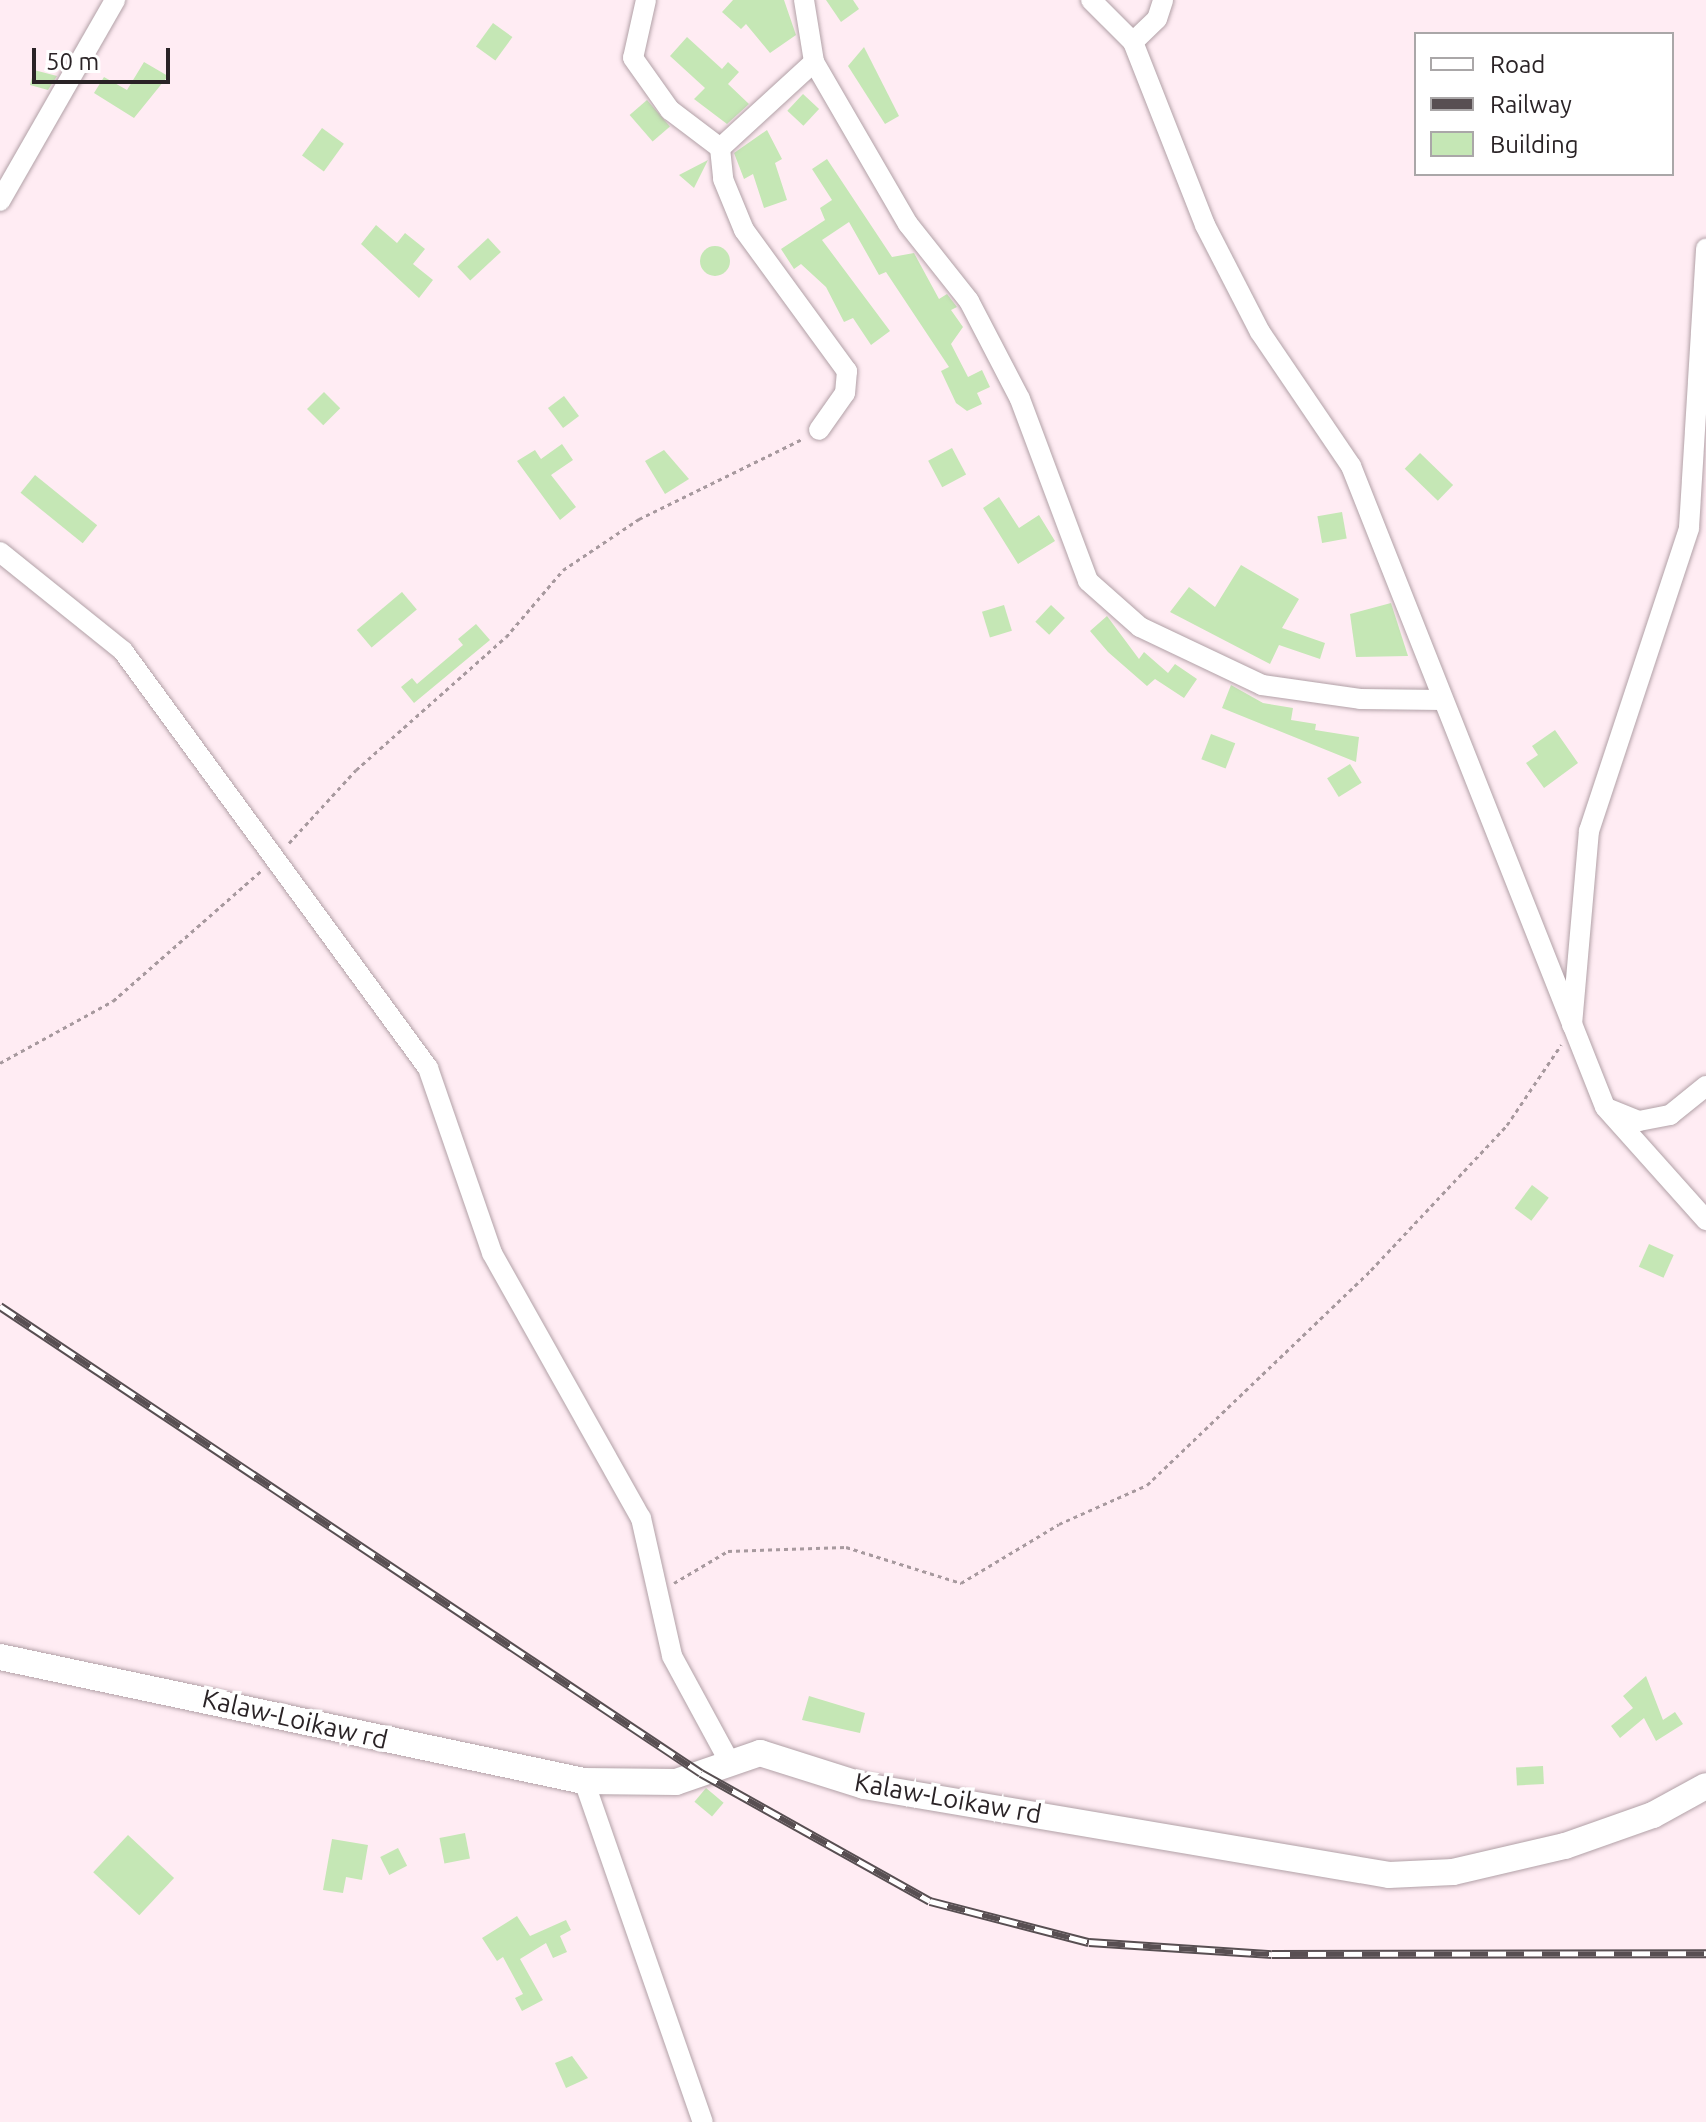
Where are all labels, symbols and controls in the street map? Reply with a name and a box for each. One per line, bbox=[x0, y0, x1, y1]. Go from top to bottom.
scale bar bbox=[36, 32, 174, 82]
legend bbox=[1414, 32, 1674, 176]
text: 50 m bbox=[46, 48, 99, 75]
text: Road bbox=[1490, 51, 1545, 78]
text: Railway bbox=[1490, 91, 1572, 118]
text: Building bbox=[1490, 131, 1578, 158]
street label: Kalaw-Loikaw rd bbox=[199, 1682, 391, 1756]
street label: Kalaw-Loikaw rd bbox=[852, 1766, 1044, 1830]

